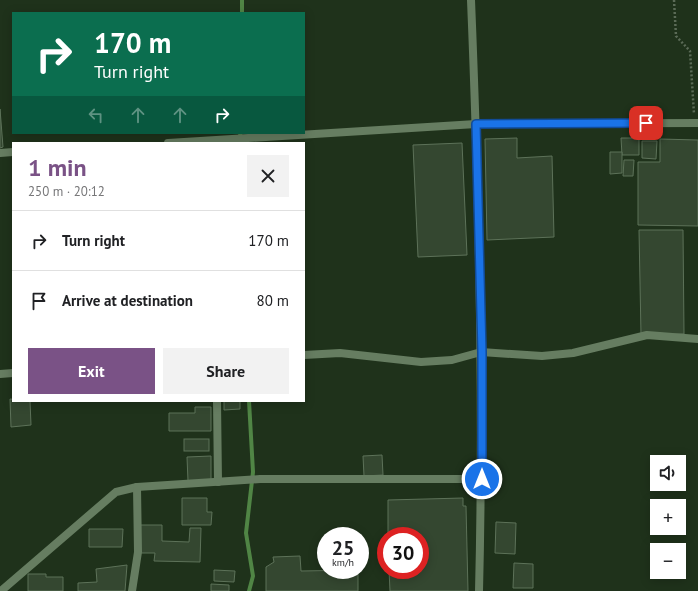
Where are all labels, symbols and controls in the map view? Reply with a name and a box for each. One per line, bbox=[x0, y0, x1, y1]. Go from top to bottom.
text: 170 m bbox=[94, 24, 171, 61]
icon: right bbox=[28, 28, 80, 80]
text: Turn right bbox=[94, 60, 169, 83]
icon: left bbox=[85, 104, 107, 126]
icon: ahead bbox=[127, 104, 149, 126]
icon: ahead bbox=[169, 104, 191, 126]
icon: right bbox=[211, 104, 233, 126]
pin bbox=[629, 106, 663, 140]
icon: arrive bbox=[635, 112, 657, 134]
text: 1 min bbox=[28, 152, 87, 183]
button: close bbox=[247, 155, 289, 197]
text: 250 m · 20:12 bbox=[28, 183, 105, 200]
icon: right bbox=[28, 230, 50, 252]
text: Turn right bbox=[62, 231, 125, 250]
text: 170 m bbox=[248, 231, 289, 250]
icon: arrive bbox=[28, 290, 50, 312]
text: Arrive at destination bbox=[62, 291, 193, 310]
text: 80 m bbox=[256, 291, 289, 310]
button: Exit bbox=[28, 348, 155, 394]
button: Share bbox=[163, 348, 289, 394]
map controls bbox=[650, 455, 686, 579]
button: sound bbox=[650, 455, 686, 491]
position arrow bbox=[461, 458, 503, 500]
button: + bbox=[650, 499, 686, 535]
speed limit sign: 30 bbox=[377, 527, 429, 579]
text: 25 bbox=[332, 535, 354, 561]
button: − bbox=[650, 543, 686, 579]
text: km/h bbox=[332, 556, 354, 569]

